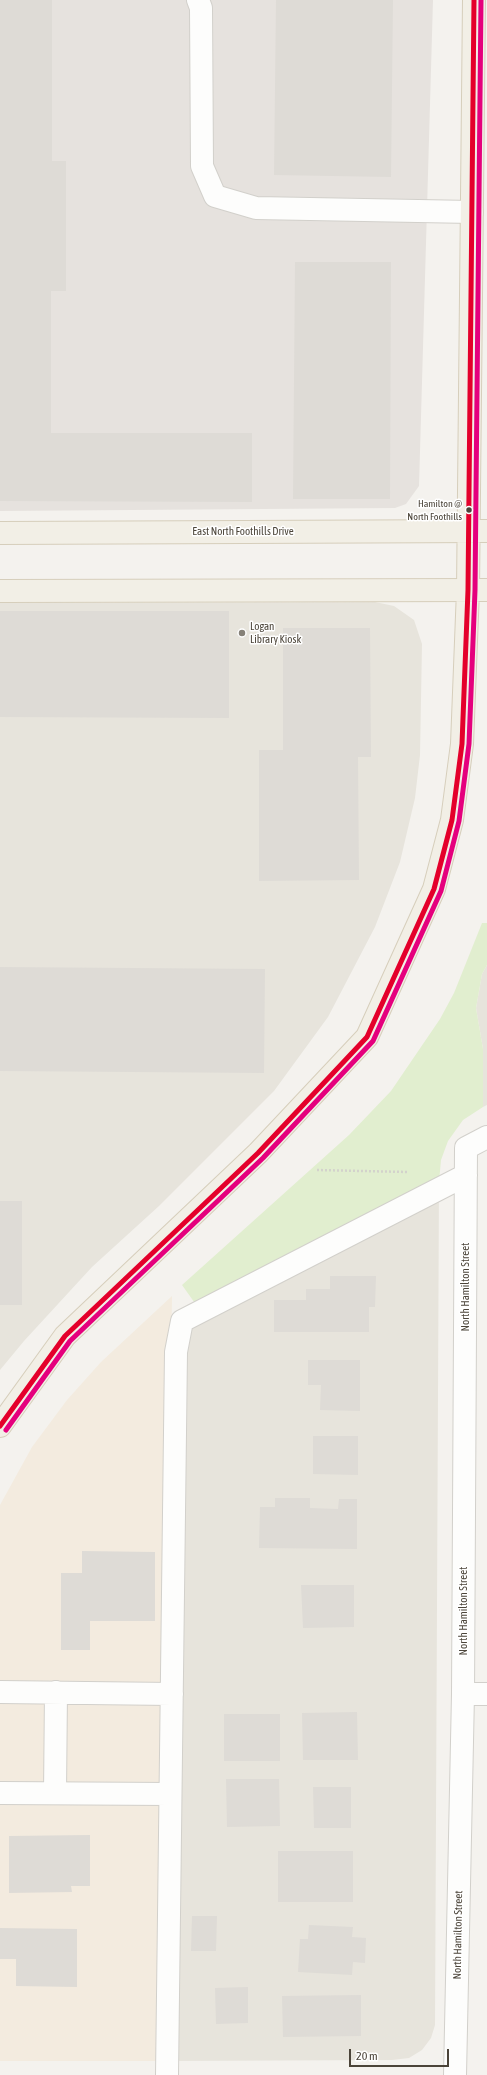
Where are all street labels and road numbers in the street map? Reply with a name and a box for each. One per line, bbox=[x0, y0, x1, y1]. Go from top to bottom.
street label: East North Foothills Drive bbox=[192, 525, 294, 539]
street label: North Hamilton Street bbox=[459, 1243, 473, 1331]
street label: North Hamilton Street bbox=[457, 1567, 471, 1655]
street label: North Hamilton Street bbox=[451, 1890, 465, 1980]

